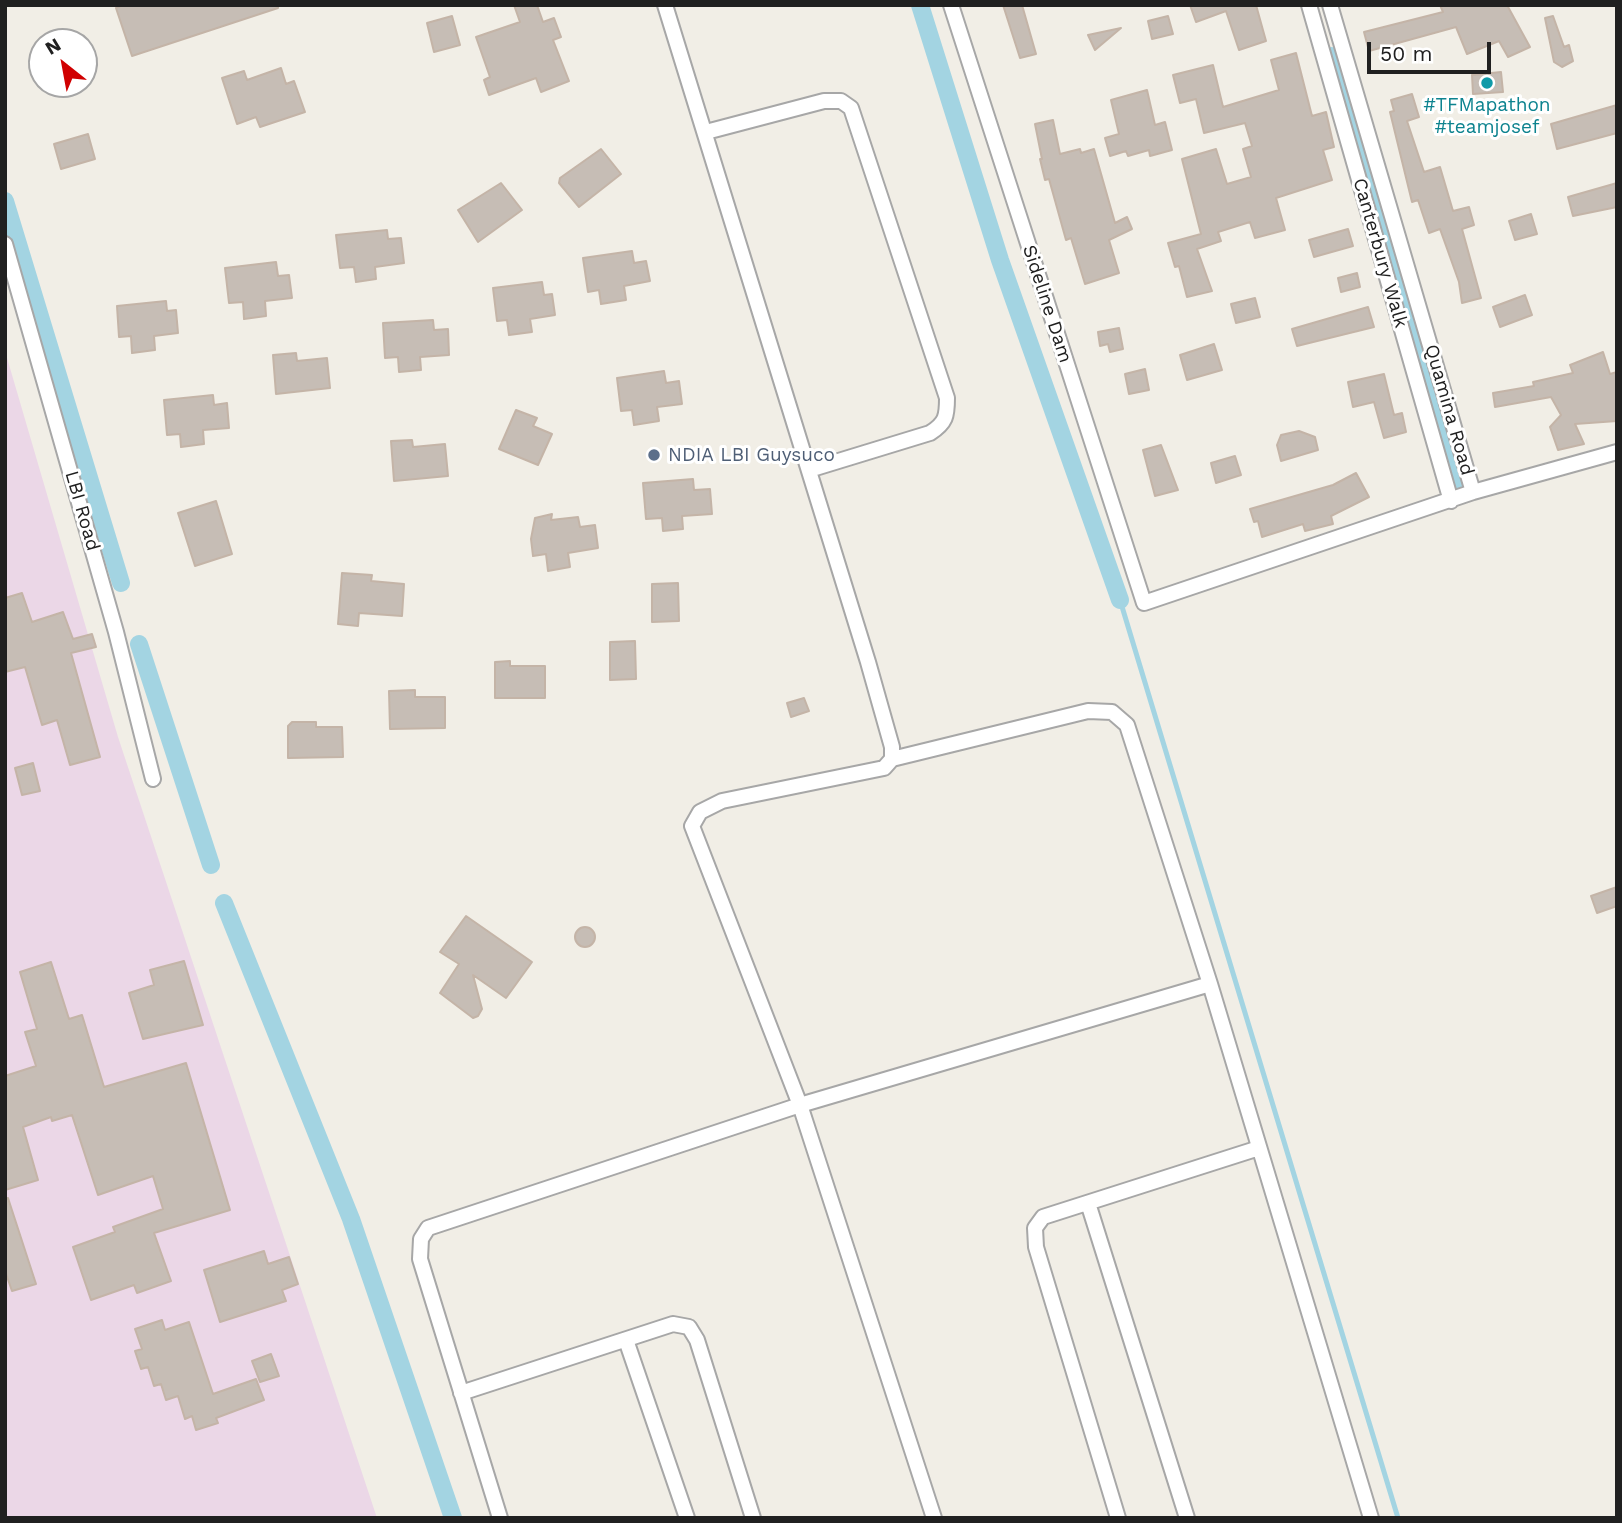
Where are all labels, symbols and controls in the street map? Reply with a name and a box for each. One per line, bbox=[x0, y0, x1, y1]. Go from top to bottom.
north arrow bbox=[28, 28, 98, 98]
scale bar bbox=[1370, 28, 1494, 72]
text: N bbox=[41, 33, 65, 60]
text: 50 m bbox=[1380, 41, 1432, 66]
marker: #TFMapathon #teamjosef bbox=[1479, 75, 1495, 91]
place label: #TFMapathon #teamjosef bbox=[1423, 94, 1551, 138]
street label: Canterbury Walk bbox=[1348, 176, 1412, 330]
street label: Sideline Dam bbox=[1017, 242, 1077, 366]
street label: Quamina Road bbox=[1419, 342, 1479, 478]
place label: NDIA LBI Guysuco bbox=[668, 444, 835, 466]
marker: NDIA LBI Guysuco bbox=[646, 447, 662, 463]
street label: LBI Road bbox=[60, 468, 104, 554]

